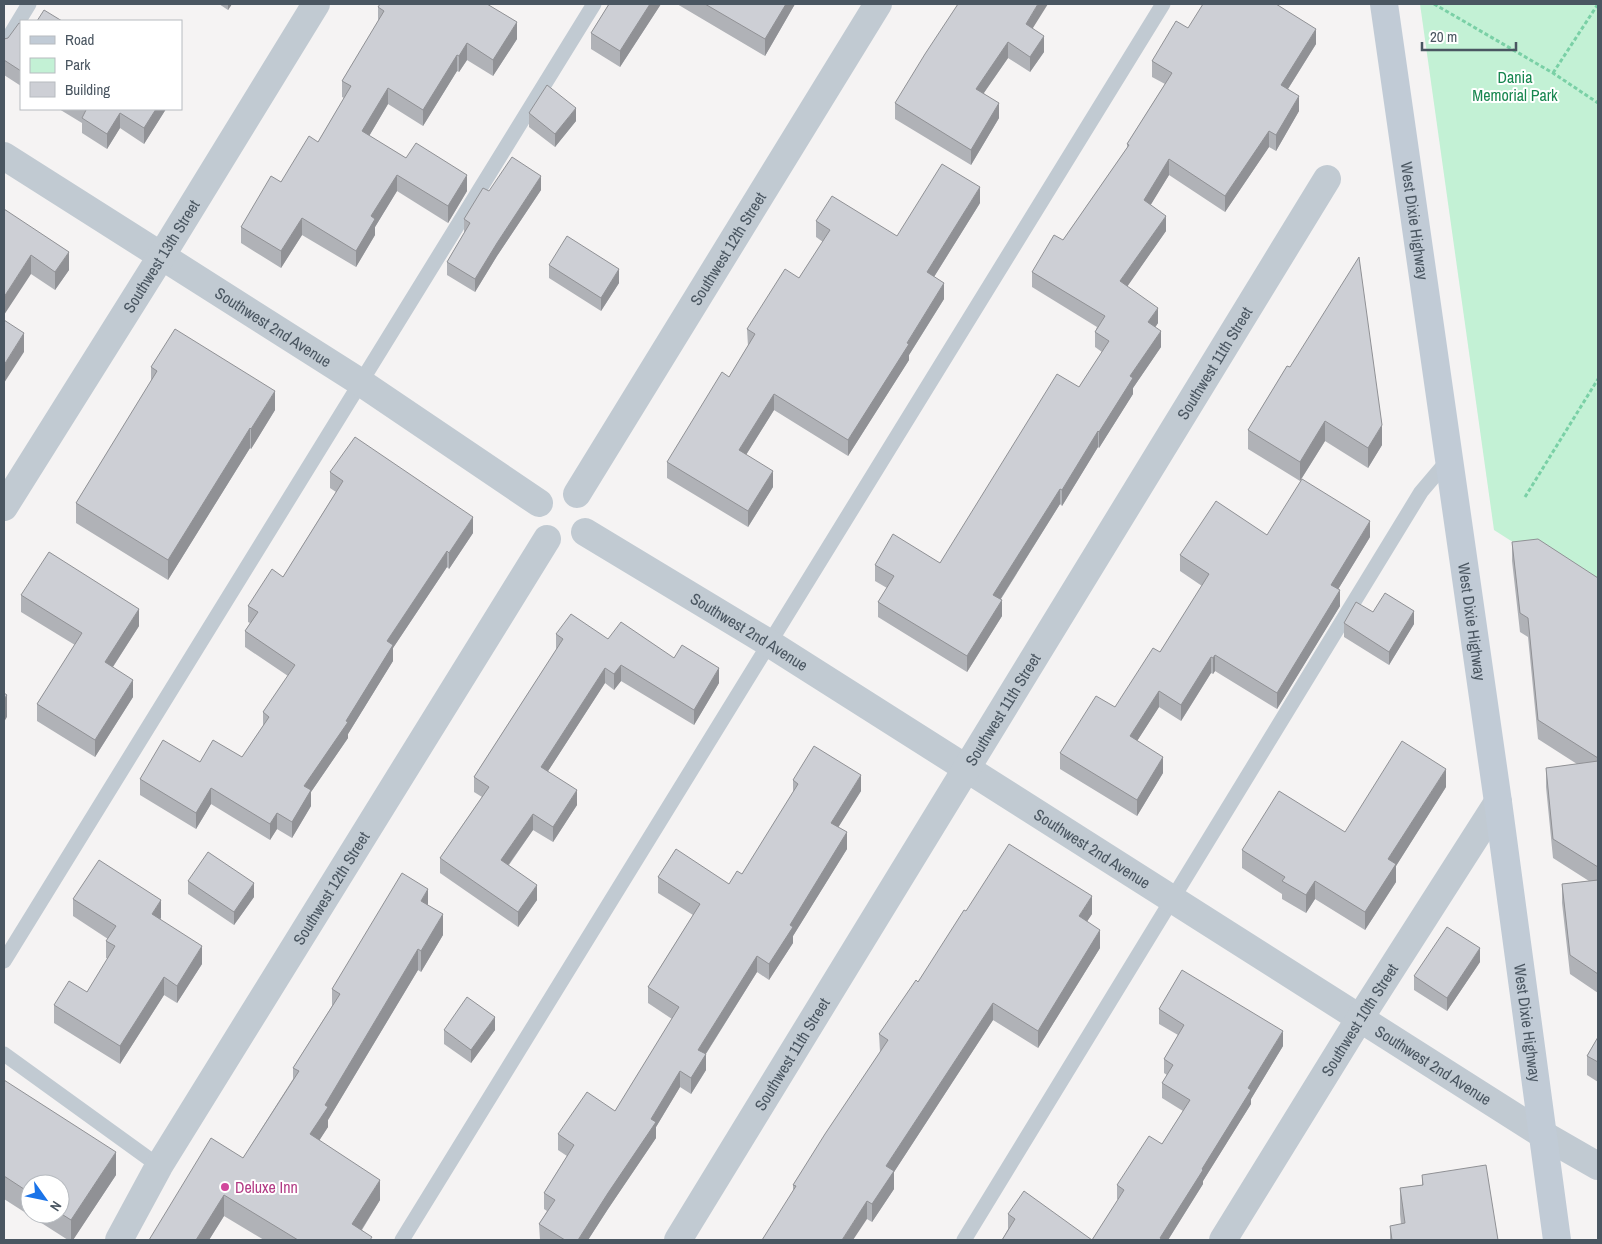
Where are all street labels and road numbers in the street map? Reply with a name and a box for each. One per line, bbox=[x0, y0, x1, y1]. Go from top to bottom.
street label: West Dixie Highway bbox=[1396, 160, 1434, 282]
street label: Southwest 12th Street bbox=[685, 187, 771, 309]
street label: Southwest 13th Street bbox=[118, 195, 205, 317]
street label: Southwest 2nd Avenue bbox=[211, 282, 336, 372]
street label: Southwest 11th Street bbox=[1172, 302, 1257, 424]
street label: West Dixie Highway bbox=[1453, 561, 1492, 682]
street label: Southwest 2nd Avenue bbox=[686, 587, 812, 676]
street label: Southwest 11th Street bbox=[960, 649, 1046, 770]
street label: Southwest 2nd Avenue bbox=[1030, 803, 1155, 894]
street label: Southwest 12th Street bbox=[288, 827, 375, 949]
street label: Southwest 10th Street bbox=[1316, 959, 1403, 1080]
street label: West Dixie Highway bbox=[1509, 963, 1547, 1084]
street label: Southwest 11th Street bbox=[749, 993, 835, 1114]
street label: Southwest 2nd Avenue bbox=[1371, 1020, 1496, 1110]

